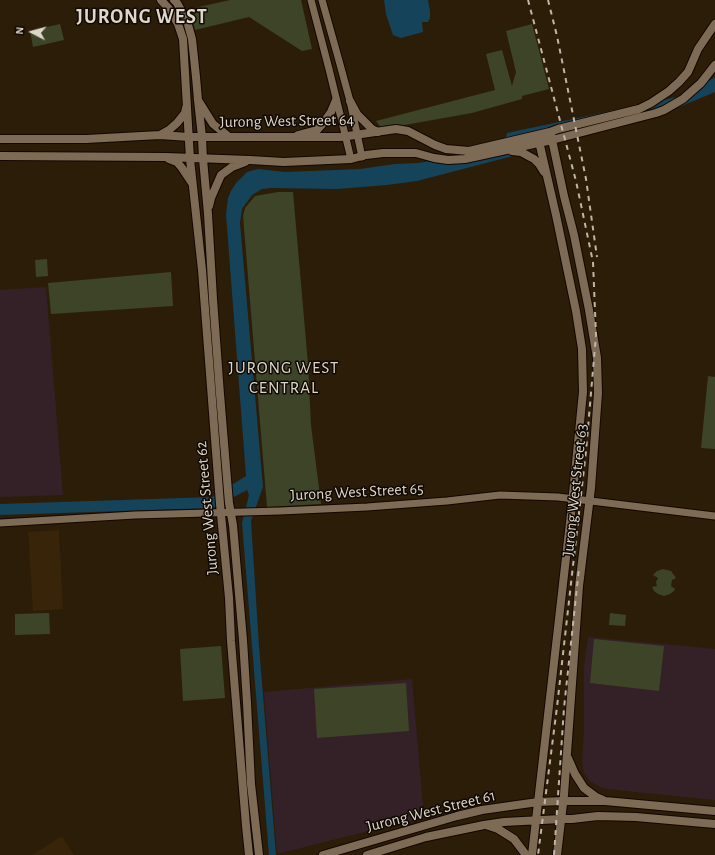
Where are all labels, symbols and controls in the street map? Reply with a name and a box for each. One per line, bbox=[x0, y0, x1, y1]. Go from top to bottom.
district label: JURONG WEST bbox=[76, 5, 208, 29]
north arrow bbox=[12, 12, 52, 52]
text: N bbox=[14, 26, 25, 35]
street label: Jurong West Street 64 bbox=[220, 110, 354, 132]
district label: JURONG WEST CENTRAL bbox=[229, 358, 339, 398]
street label: Jurong West Street 63 bbox=[558, 423, 592, 557]
street label: Jurong West Street 62 bbox=[192, 440, 222, 576]
street label: Jurong West Street 65 bbox=[290, 479, 424, 505]
street label: Jurong West Street 61 bbox=[364, 786, 498, 836]

